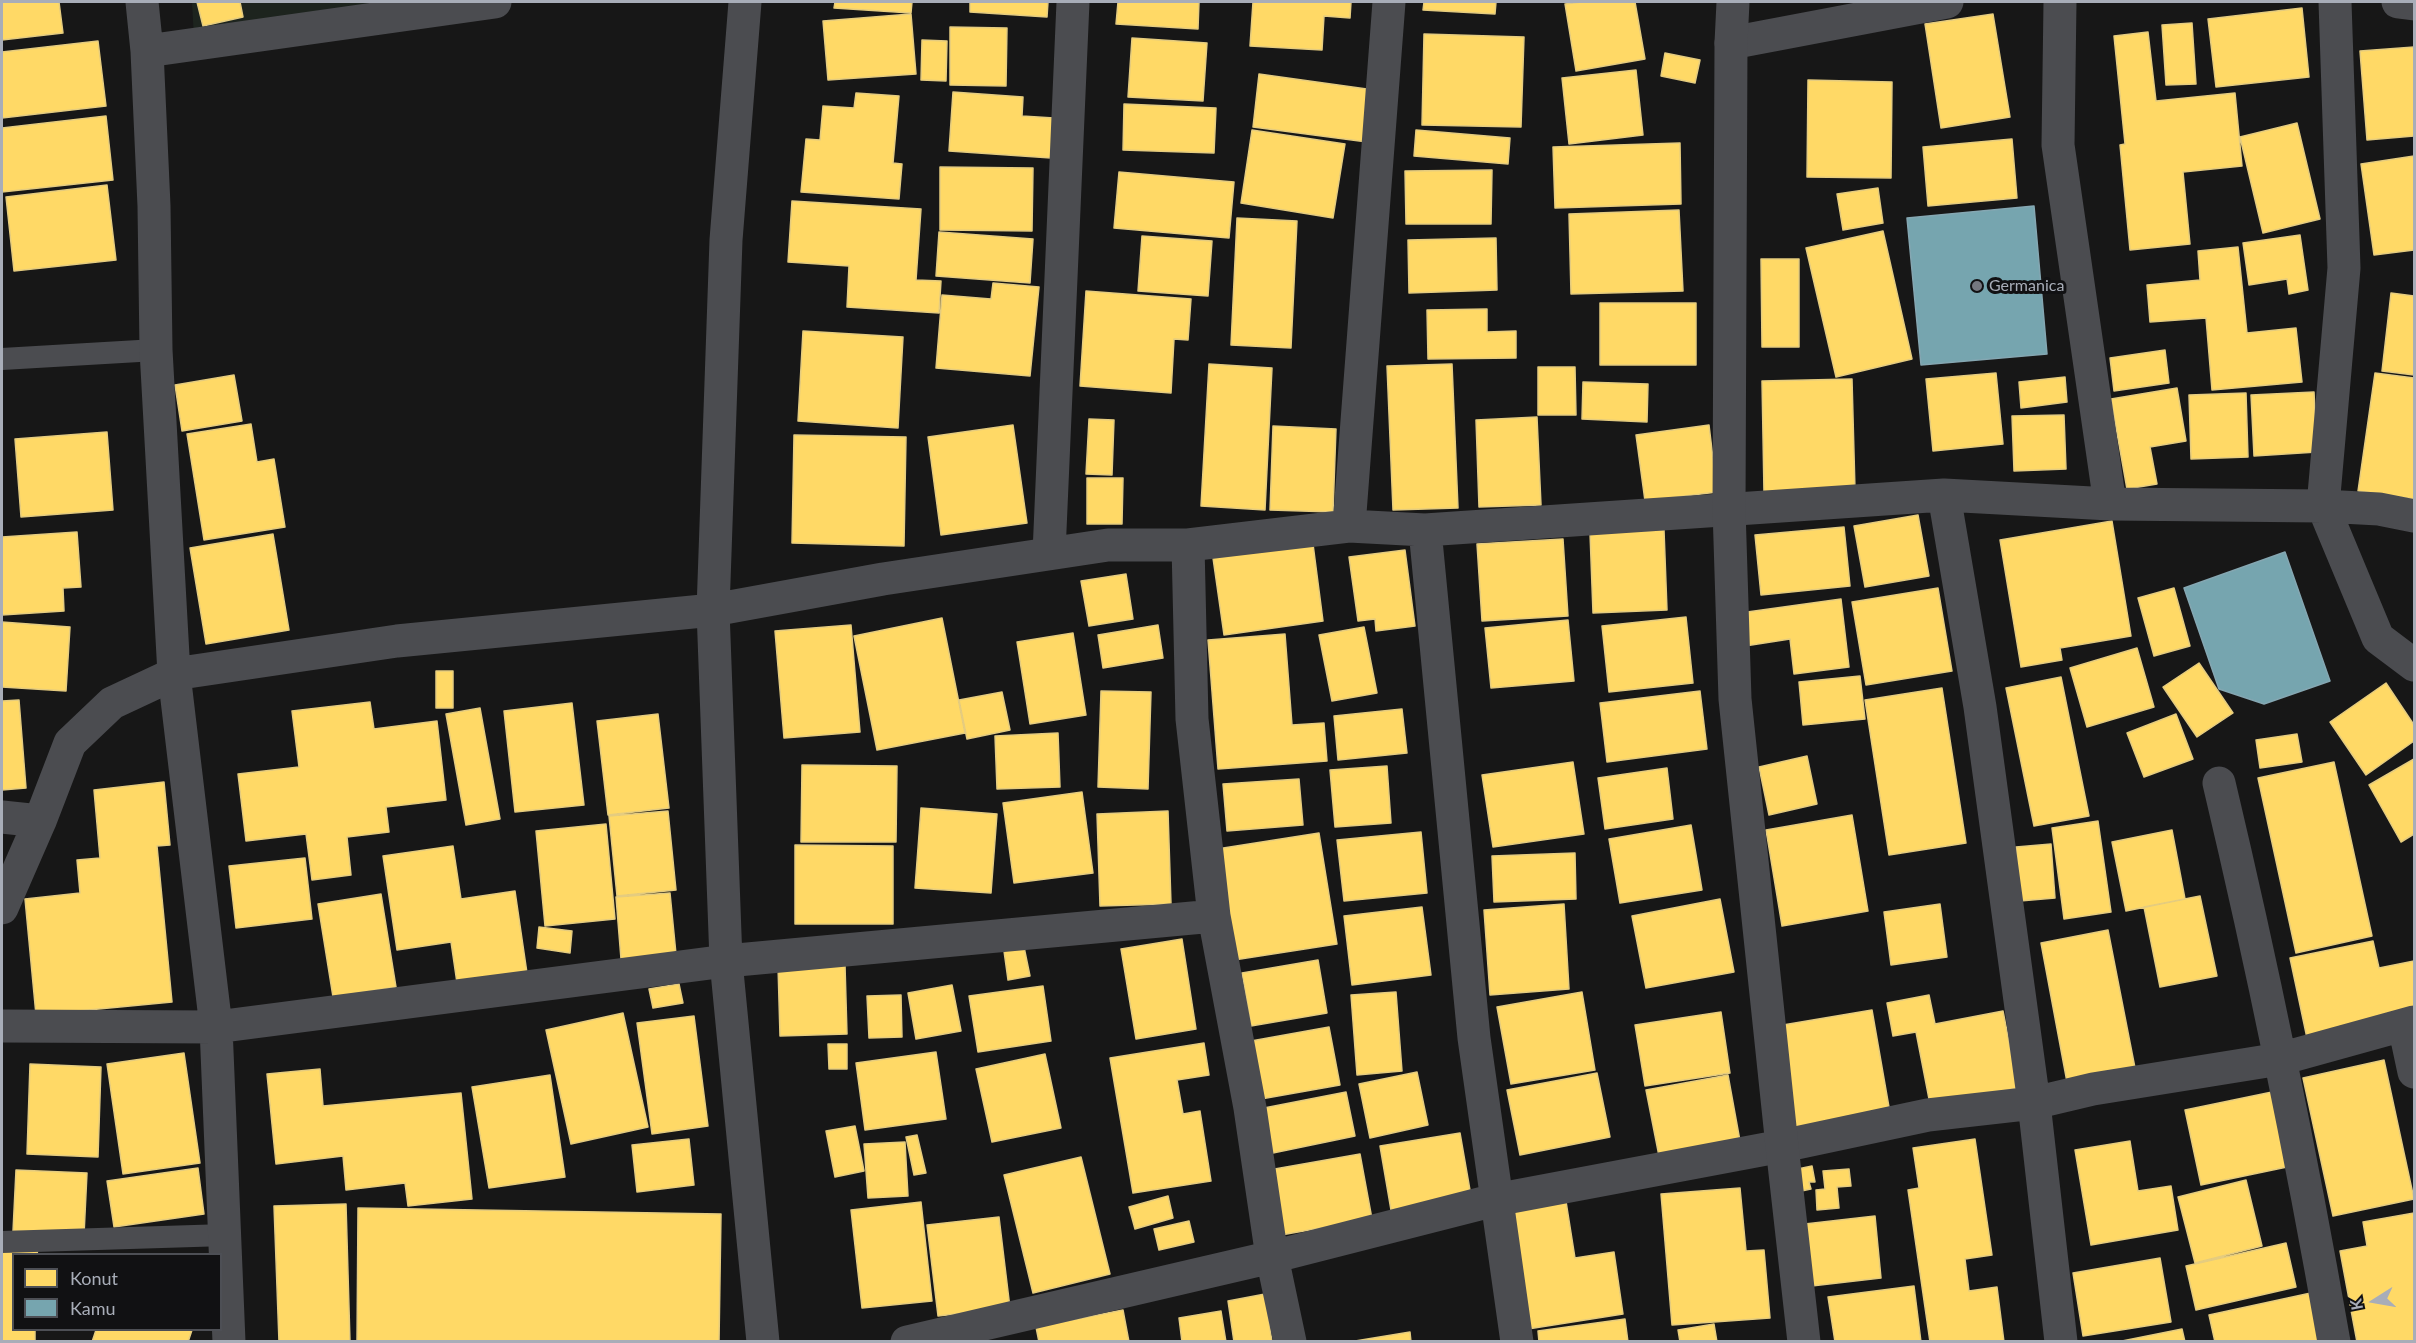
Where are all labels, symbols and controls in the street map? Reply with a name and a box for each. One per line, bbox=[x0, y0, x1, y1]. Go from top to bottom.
place label: Germanica bbox=[1989, 276, 2064, 296]
marker: Germanica bbox=[1970, 279, 1984, 293]
legend bbox=[12, 1253, 222, 1331]
text: Konut bbox=[70, 1267, 118, 1289]
north arrow bbox=[2344, 1271, 2404, 1331]
text: Kamu bbox=[70, 1297, 116, 1319]
text: K bbox=[2345, 1297, 2366, 1312]

